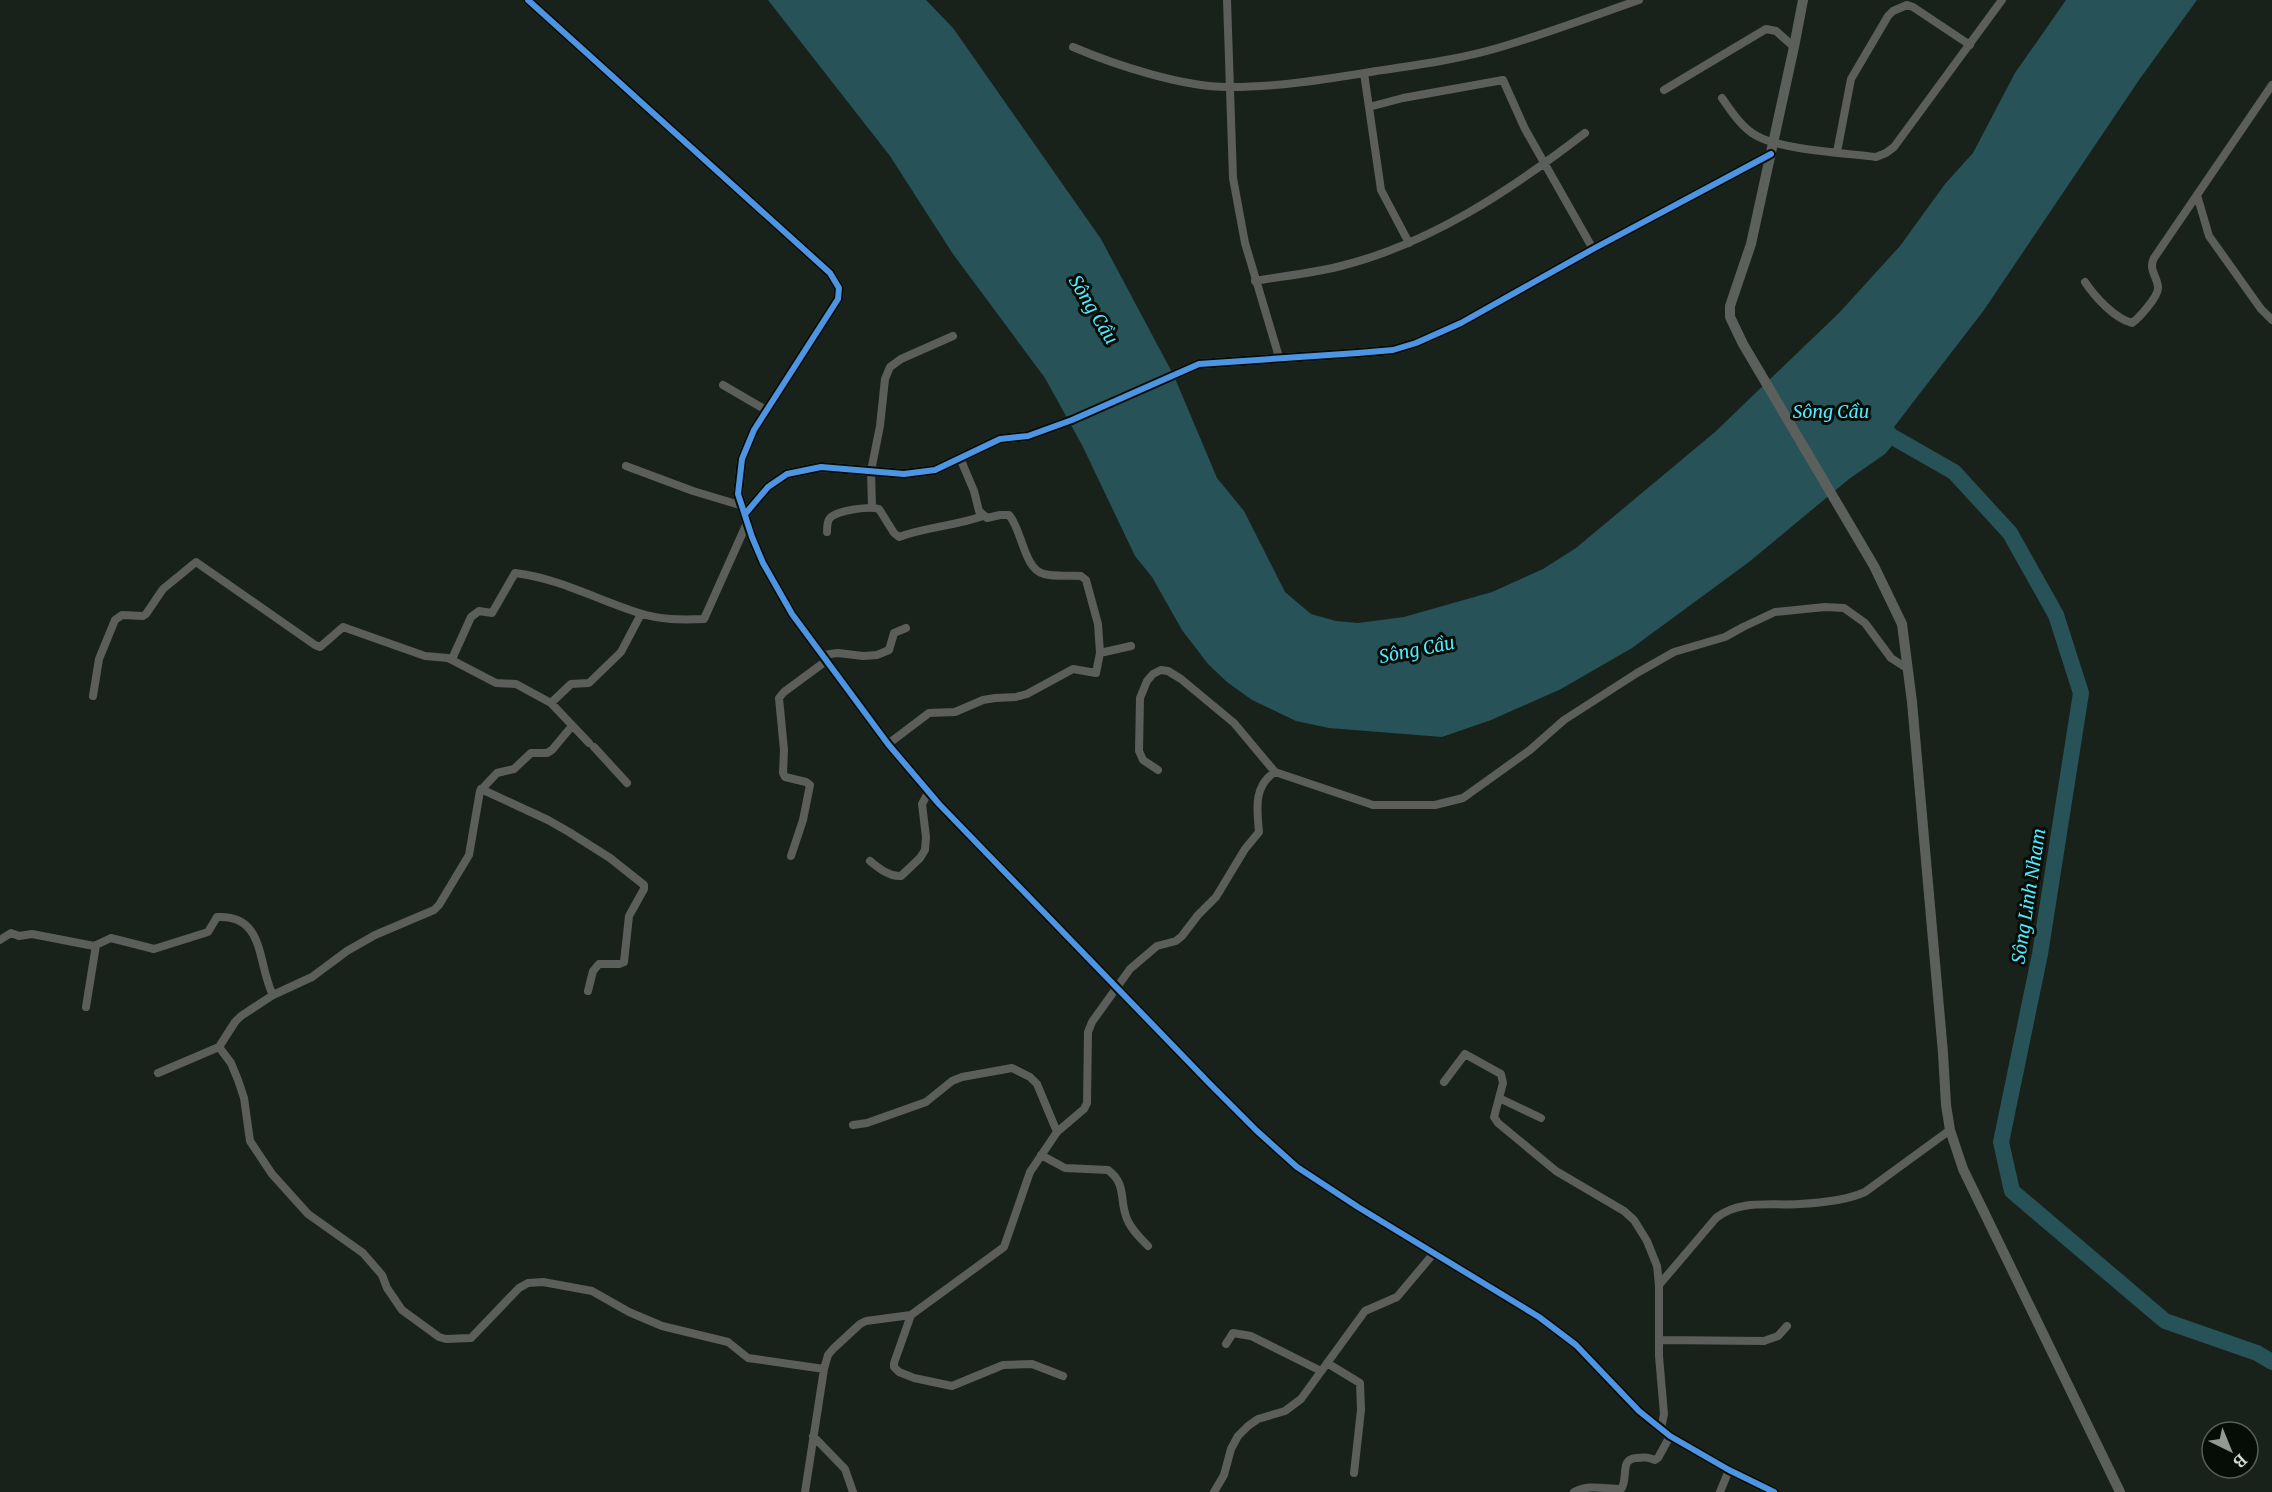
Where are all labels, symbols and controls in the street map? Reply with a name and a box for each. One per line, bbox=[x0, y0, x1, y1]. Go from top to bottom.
water label: Sông Cầu bbox=[1064, 271, 1123, 348]
water label: Sông Cầu bbox=[1793, 400, 1869, 423]
water label: Sông Cầu bbox=[1377, 631, 1457, 668]
water label: Sông Linh Nham bbox=[2006, 827, 2051, 965]
north arrow bbox=[2200, 1420, 2260, 1480]
text: B bbox=[2229, 1450, 2251, 1472]

